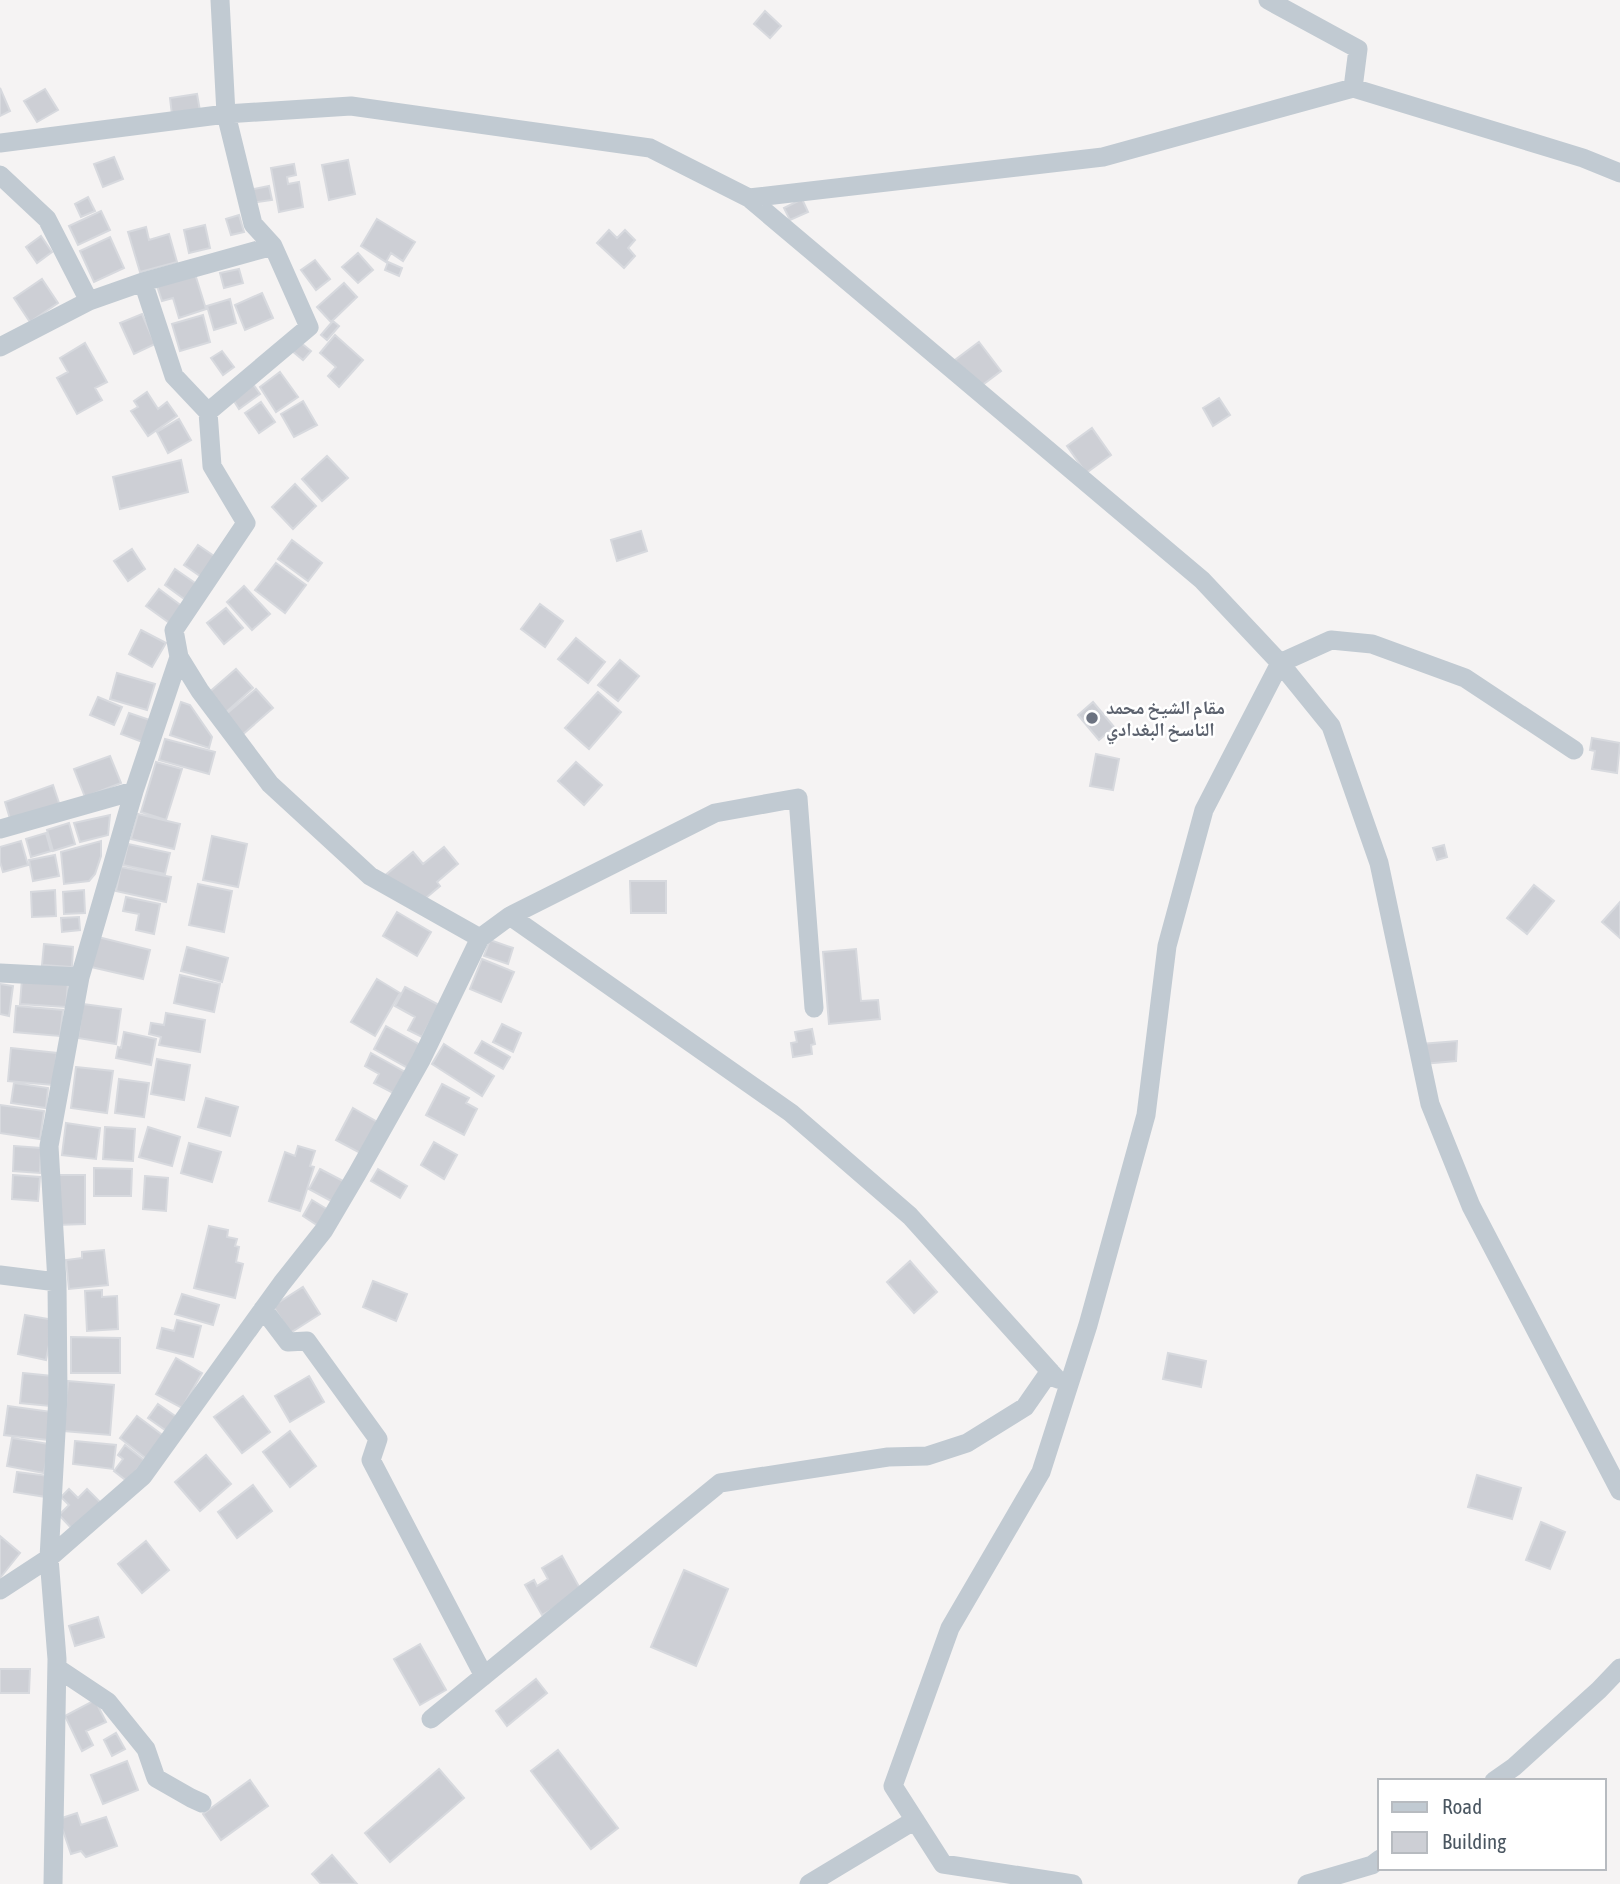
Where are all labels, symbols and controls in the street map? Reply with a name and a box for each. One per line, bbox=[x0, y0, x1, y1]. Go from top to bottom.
place label: مقام الشيخ محمد الناسخ البغدادي bbox=[1106, 696, 1225, 745]
marker: مقام الشيخ محمد الناسخ البغدادي bbox=[1084, 710, 1100, 726]
legend bbox=[1378, 1779, 1606, 1870]
text: Road bbox=[1442, 1794, 1482, 1818]
text: Building bbox=[1442, 1829, 1506, 1853]

